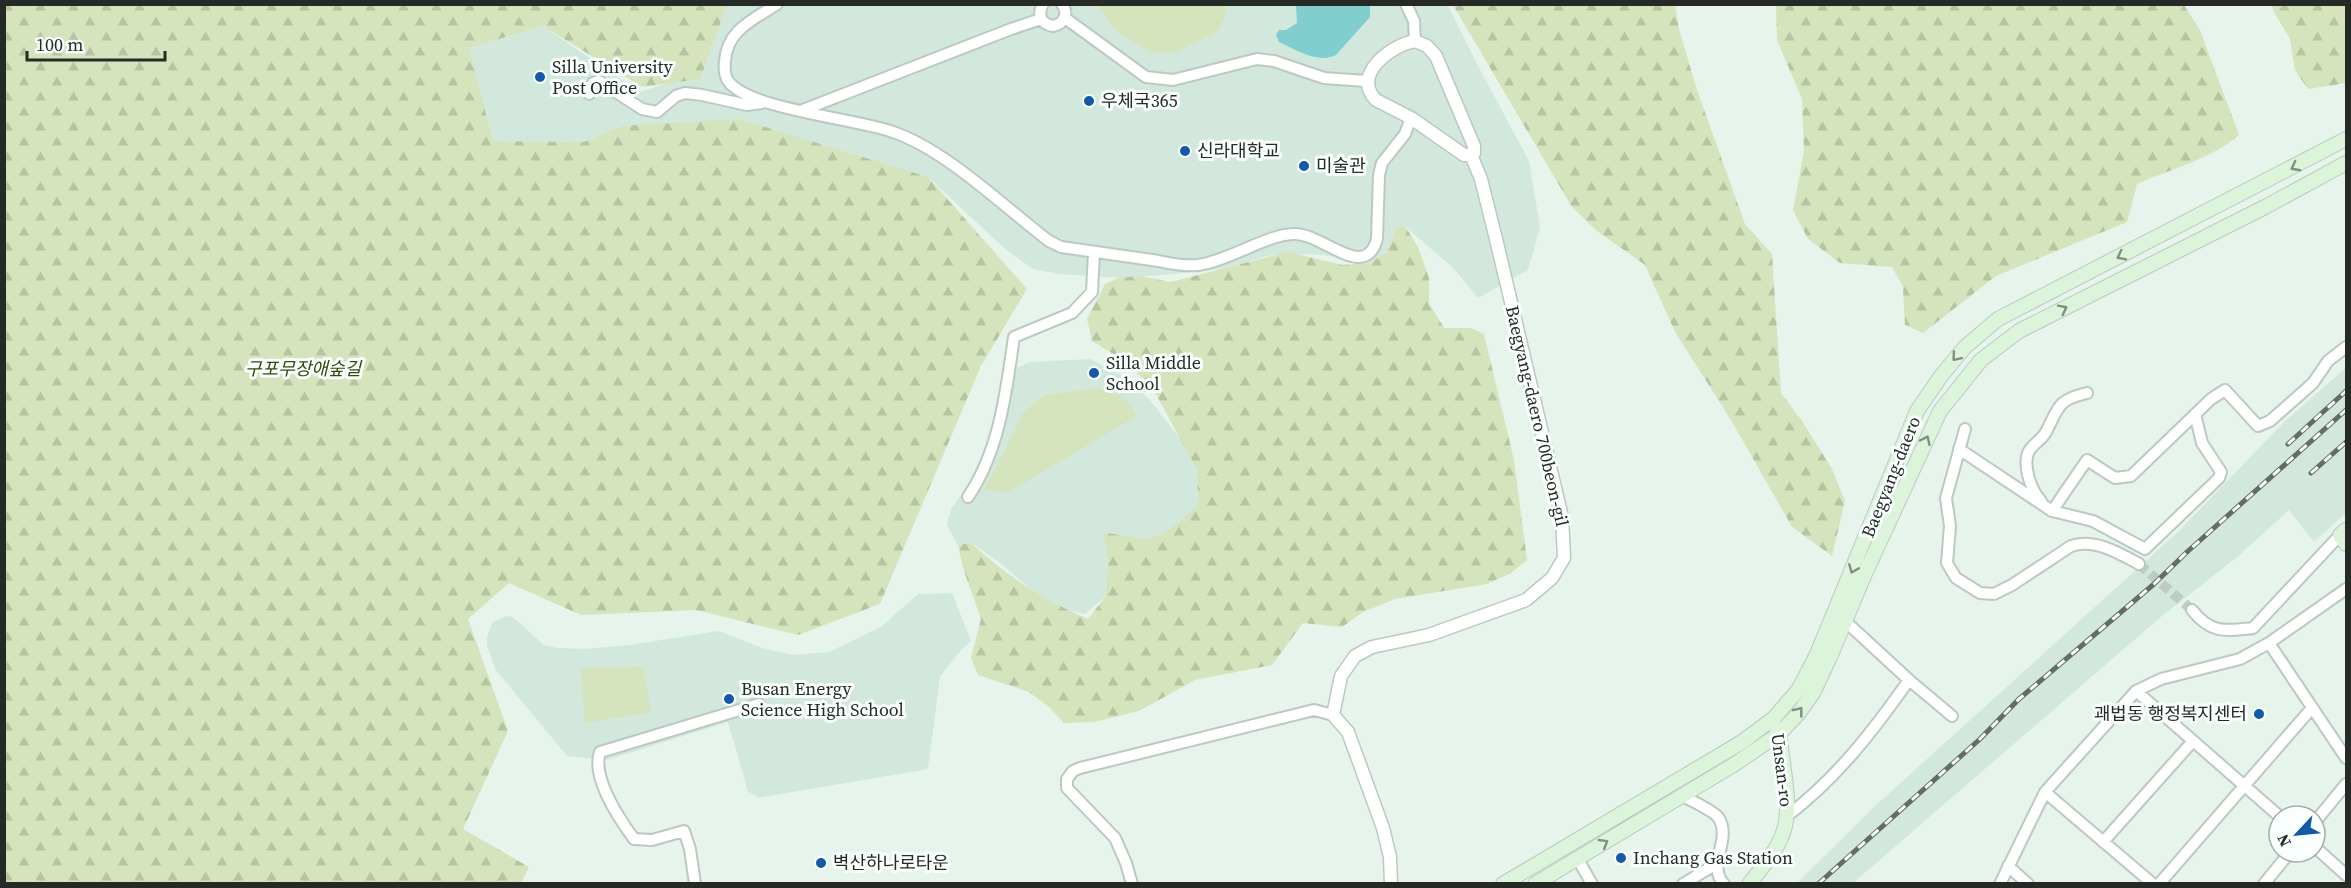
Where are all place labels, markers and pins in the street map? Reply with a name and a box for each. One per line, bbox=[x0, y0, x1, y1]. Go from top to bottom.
place label: Silla University Post Office bbox=[552, 54, 673, 100]
marker: Silla University Post Office bbox=[533, 70, 547, 84]
place label: 우체국365 bbox=[1101, 88, 1178, 113]
marker: 우체국365 bbox=[1082, 94, 1096, 108]
place label: 신라대학교 bbox=[1197, 138, 1280, 163]
marker: 신라대학교 bbox=[1178, 144, 1192, 158]
place label: 미술관 bbox=[1316, 153, 1366, 178]
marker: 미술관 bbox=[1297, 159, 1311, 173]
place label: Silla Middle School bbox=[1106, 350, 1201, 396]
marker: Silla Middle School bbox=[1087, 366, 1101, 380]
place label: Busan Energy Science High School bbox=[741, 676, 904, 722]
marker: Busan Energy Science High School bbox=[722, 692, 736, 706]
place label: 괘법동 행정복지센터 bbox=[2094, 701, 2247, 726]
marker: 괘법동 행정복지센터 bbox=[2252, 707, 2266, 721]
place label: Inchang Gas Station bbox=[1633, 845, 1793, 870]
place label: 벽산하나로타운 bbox=[833, 850, 949, 875]
marker: Inchang Gas Station bbox=[1614, 851, 1628, 865]
marker: 벽산하나로타운 bbox=[814, 856, 828, 870]

